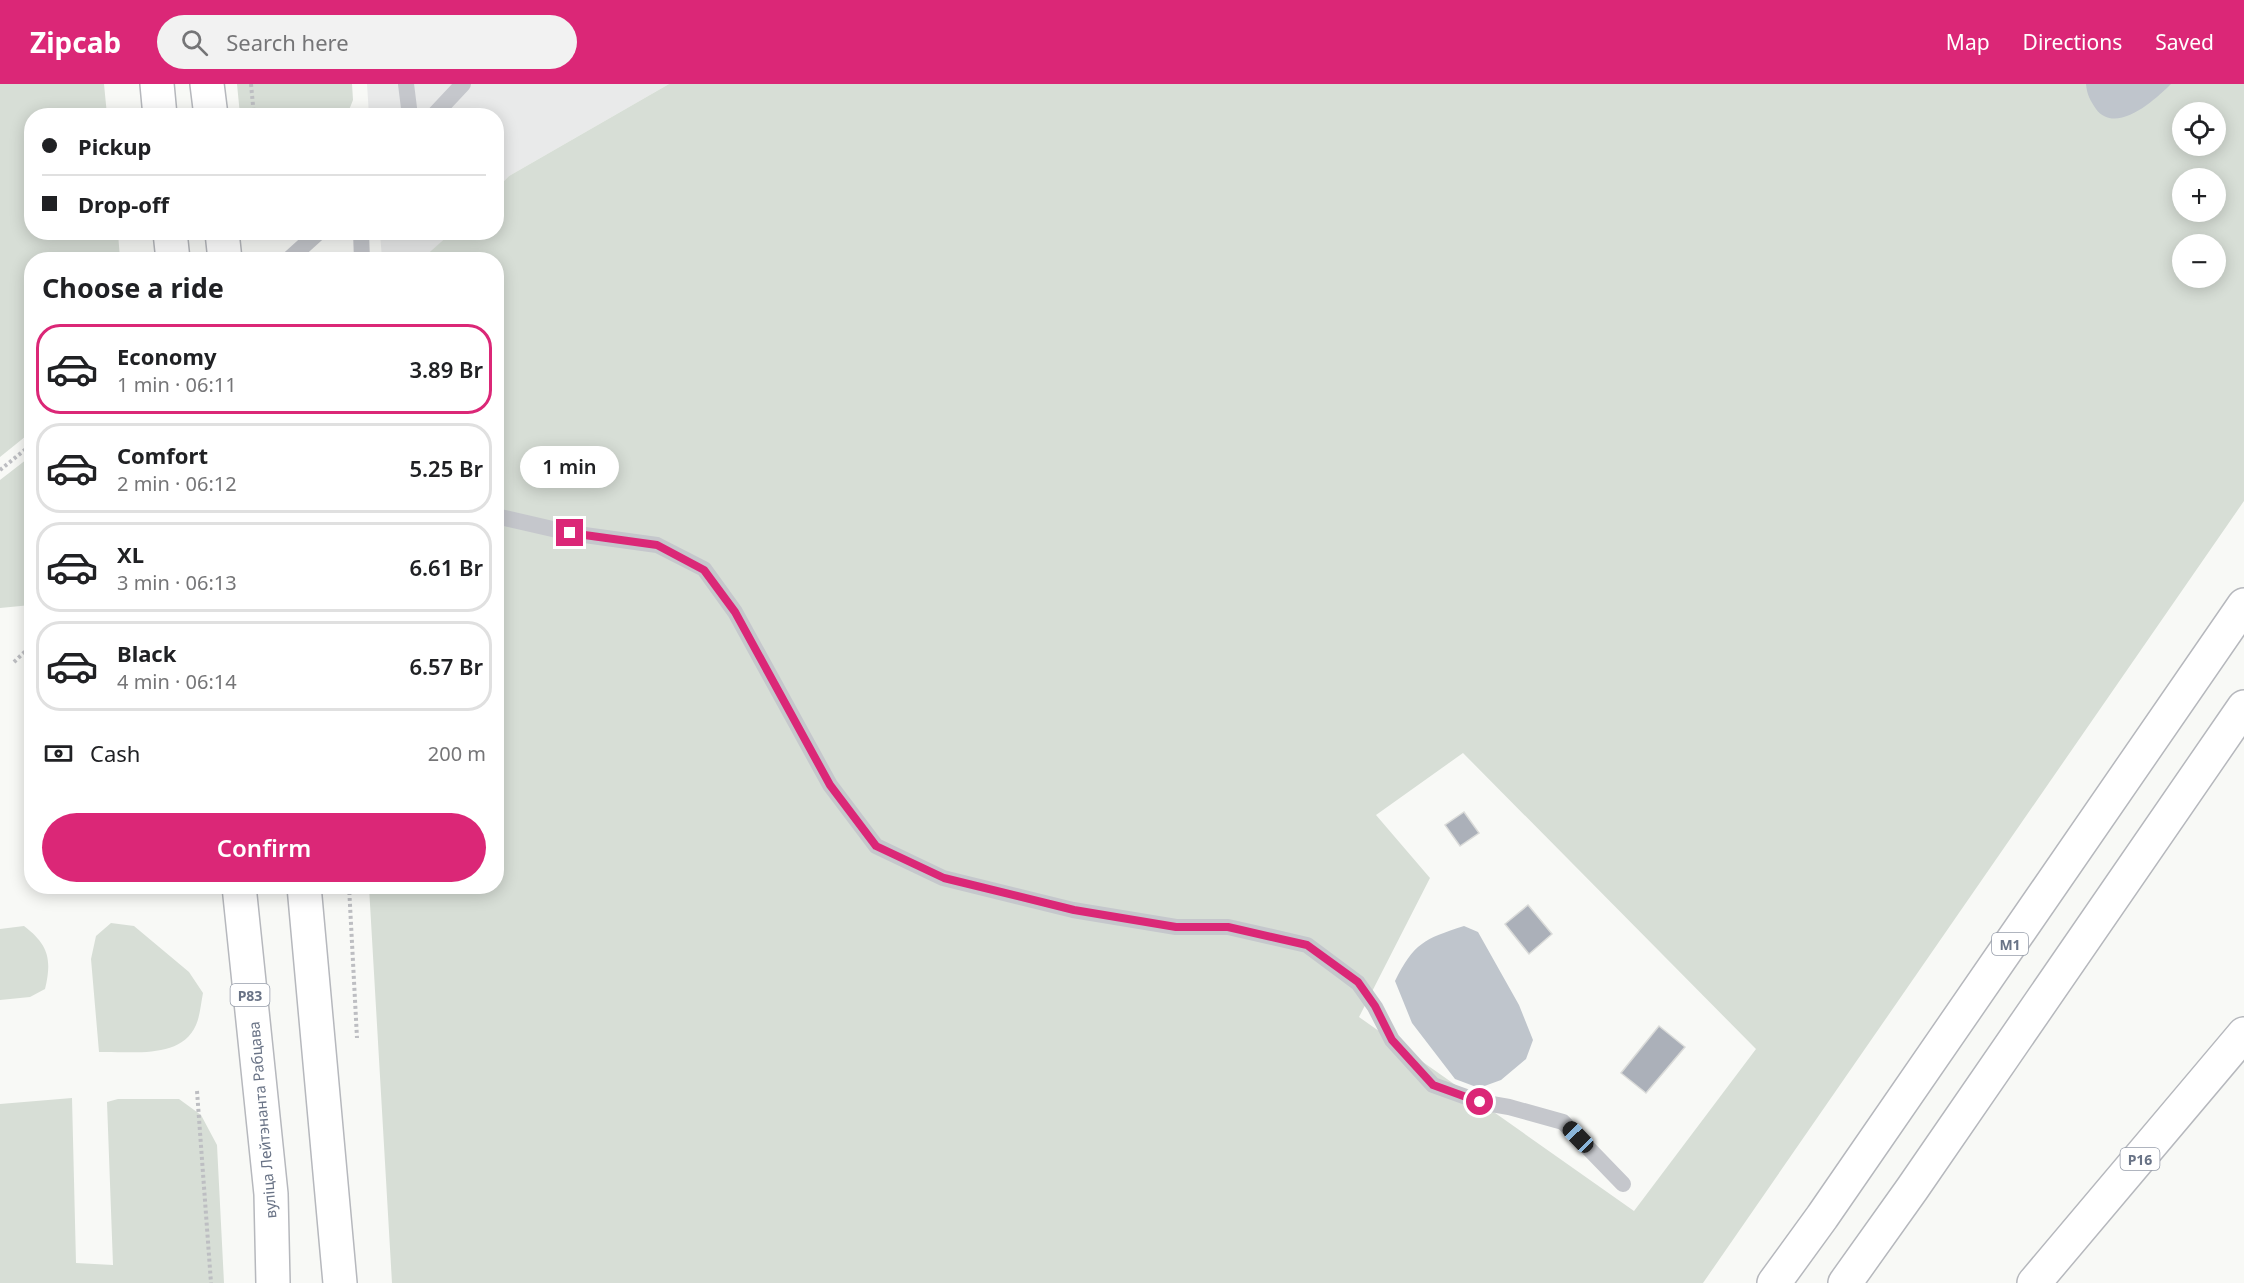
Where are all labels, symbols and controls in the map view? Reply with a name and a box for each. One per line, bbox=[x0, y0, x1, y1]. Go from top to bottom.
search box bbox=[157, 15, 577, 69]
text: Zipcab bbox=[30, 23, 121, 61]
icon: search bbox=[178, 26, 211, 59]
text: Search here bbox=[226, 27, 349, 57]
text: Map bbox=[1946, 28, 1990, 56]
text: Directions bbox=[2023, 28, 2122, 56]
text: Saved bbox=[2155, 28, 2214, 56]
map controls bbox=[2172, 102, 2226, 288]
button: locate bbox=[2172, 102, 2226, 156]
text: Pickup bbox=[78, 131, 151, 161]
button: + bbox=[2172, 168, 2226, 222]
text: Drop-off bbox=[78, 189, 169, 219]
button: − bbox=[2172, 234, 2226, 288]
text: Choose a ride bbox=[42, 269, 224, 306]
text: Economy bbox=[117, 341, 216, 371]
icon: car bbox=[45, 342, 99, 396]
text: 3.89 Br bbox=[409, 354, 483, 384]
text: 1 min · 06:11 bbox=[117, 371, 237, 398]
text: Comfort bbox=[117, 440, 208, 470]
icon: car bbox=[45, 441, 99, 495]
callout: 1 min bbox=[520, 446, 620, 488]
text: 5.25 Br bbox=[409, 453, 483, 483]
text: 1 min bbox=[542, 453, 597, 480]
text: 2 min · 06:12 bbox=[117, 470, 237, 497]
route end bbox=[556, 519, 583, 546]
text: XL bbox=[117, 539, 144, 569]
icon: car bbox=[45, 540, 99, 594]
text: 6.61 Br bbox=[409, 552, 483, 582]
text: 3 min · 06:13 bbox=[117, 569, 237, 596]
text: Black bbox=[117, 638, 176, 668]
icon: car bbox=[45, 639, 99, 693]
text: 6.57 Br bbox=[409, 651, 483, 681]
text: 4 min · 06:14 bbox=[117, 668, 237, 695]
icon: cash bbox=[42, 737, 75, 770]
text: Cash bbox=[90, 738, 140, 768]
text: 200 m bbox=[428, 740, 486, 767]
button: Confirm bbox=[42, 813, 486, 882]
road number: М1 bbox=[1992, 933, 2028, 955]
road number: Р83 bbox=[230, 984, 270, 1006]
street label: вуліца Лейтэнанта Рабцава bbox=[243, 1020, 281, 1220]
route start bbox=[1466, 1088, 1493, 1115]
car bbox=[1559, 1118, 1597, 1156]
road number: Р16 bbox=[2120, 1148, 2160, 1170]

